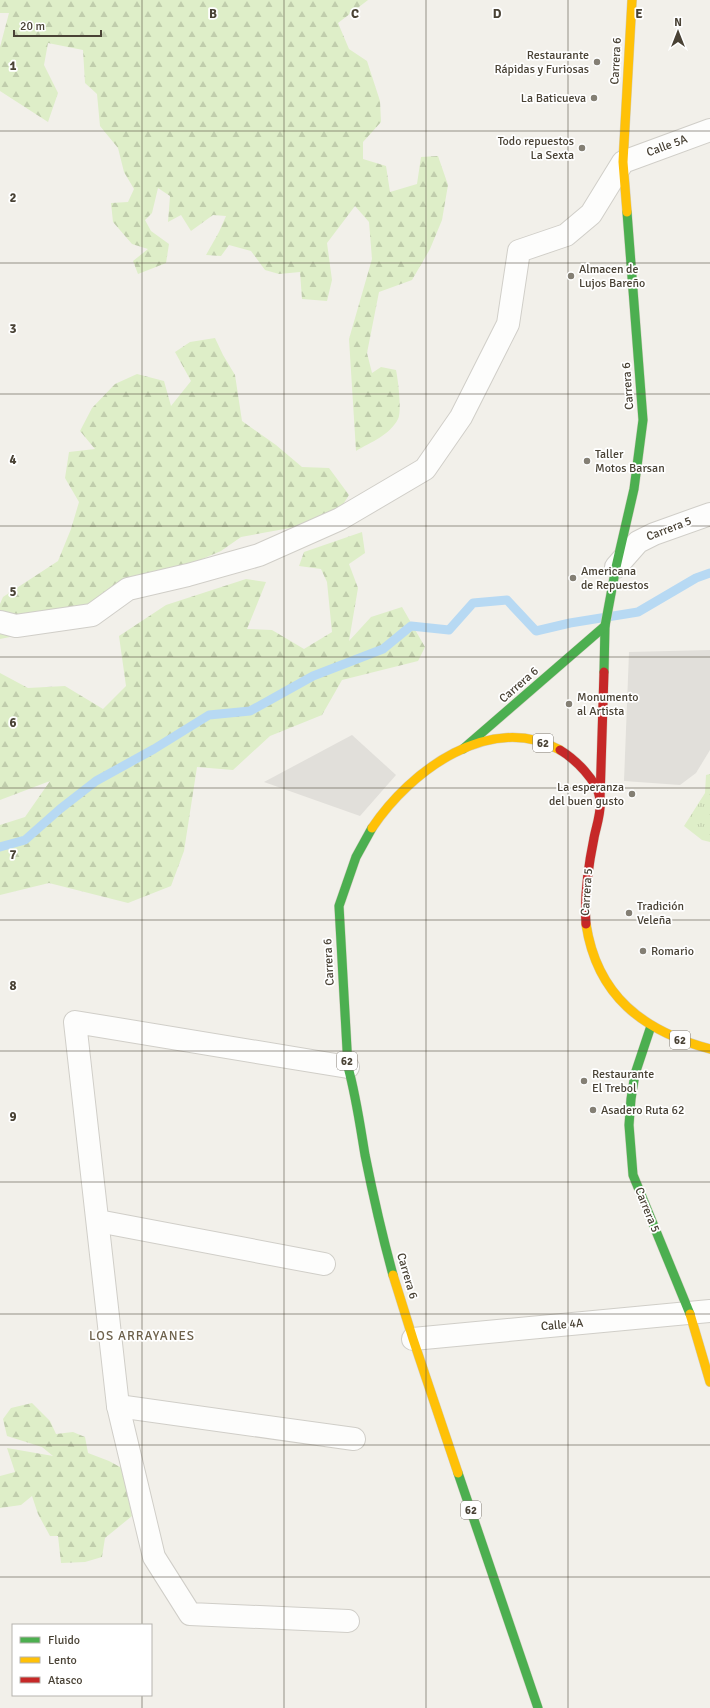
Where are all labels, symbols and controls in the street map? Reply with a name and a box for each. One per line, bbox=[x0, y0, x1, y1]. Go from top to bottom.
text: B bbox=[209, 6, 217, 22]
text: C bbox=[351, 6, 359, 22]
text: D bbox=[493, 6, 502, 22]
text: E bbox=[635, 6, 643, 22]
scale bar bbox=[14, 12, 101, 38]
north arrow bbox=[658, 12, 698, 52]
text: N bbox=[674, 16, 682, 29]
text: 20 m bbox=[20, 19, 45, 34]
street label: Carrera 6 bbox=[607, 37, 625, 85]
place label: Restaurante Rápidas y Furiosas bbox=[494, 48, 589, 77]
marker: Restaurante Rápidas y Furiosas bbox=[592, 57, 602, 67]
text: 1 bbox=[9, 58, 17, 74]
place label: La Baticueva bbox=[521, 91, 586, 106]
marker: La Baticueva bbox=[589, 93, 599, 103]
street label: Calle 5A bbox=[644, 131, 690, 160]
place label: Todo repuestos La Sexta bbox=[498, 134, 574, 163]
marker: Todo repuestos La Sexta bbox=[577, 143, 587, 153]
text: 2 bbox=[9, 190, 17, 206]
place label: Almacen de Lujos Bareño bbox=[579, 262, 645, 291]
marker: Almacen de Lujos Bareño bbox=[566, 271, 576, 281]
text: 3 bbox=[9, 321, 17, 337]
street label: Carrera 6 bbox=[619, 362, 637, 410]
place label: Taller Motos Barsan bbox=[595, 447, 665, 476]
text: 4 bbox=[9, 452, 17, 468]
marker: Taller Motos Barsan bbox=[582, 456, 592, 466]
street label: Carrera 5 bbox=[644, 514, 694, 544]
place label: Americana de Repuestos bbox=[581, 564, 649, 593]
marker: Americana de Repuestos bbox=[568, 573, 578, 583]
text: 5 bbox=[9, 584, 17, 600]
street label: Carrera 6 bbox=[496, 664, 542, 706]
place label: Monumento al Artista bbox=[577, 690, 639, 719]
marker: Monumento al Artista bbox=[564, 699, 574, 709]
text: 6 bbox=[9, 715, 17, 731]
road number: 62 bbox=[533, 734, 553, 752]
place label: La esperanza del buen gusto bbox=[549, 780, 624, 809]
marker: La esperanza del buen gusto bbox=[627, 789, 637, 799]
text: 7 bbox=[9, 847, 17, 863]
street label: Carrera 5 bbox=[578, 868, 596, 916]
place label: Tradición Veleña bbox=[637, 899, 684, 928]
marker: Tradición Veleña bbox=[624, 908, 634, 918]
street label: Carrera 6 bbox=[320, 938, 338, 986]
place label: Romario bbox=[651, 944, 694, 959]
marker: Romario bbox=[638, 946, 648, 956]
text: 8 bbox=[9, 978, 17, 994]
road number: 62 bbox=[670, 1031, 690, 1049]
road number: 62 bbox=[337, 1052, 357, 1070]
place label: Restaurante El Trebol bbox=[592, 1067, 654, 1096]
marker: Restaurante El Trebol bbox=[579, 1076, 589, 1086]
place label: Asadero Ruta 62 bbox=[601, 1103, 684, 1118]
marker: Asadero Ruta 62 bbox=[588, 1105, 598, 1115]
text: 9 bbox=[9, 1109, 17, 1125]
street label: Carrera 5 bbox=[631, 1185, 663, 1235]
street label: Carrera 6 bbox=[393, 1251, 421, 1301]
street label: Calle 4A bbox=[540, 1316, 584, 1334]
district label: LOS ARRAYANES bbox=[89, 1328, 195, 1344]
road number: 62 bbox=[461, 1501, 481, 1519]
legend bbox=[12, 1624, 152, 1696]
text: Fluido bbox=[48, 1633, 80, 1648]
text: Lento bbox=[48, 1653, 77, 1668]
text: Atasco bbox=[48, 1673, 83, 1688]

